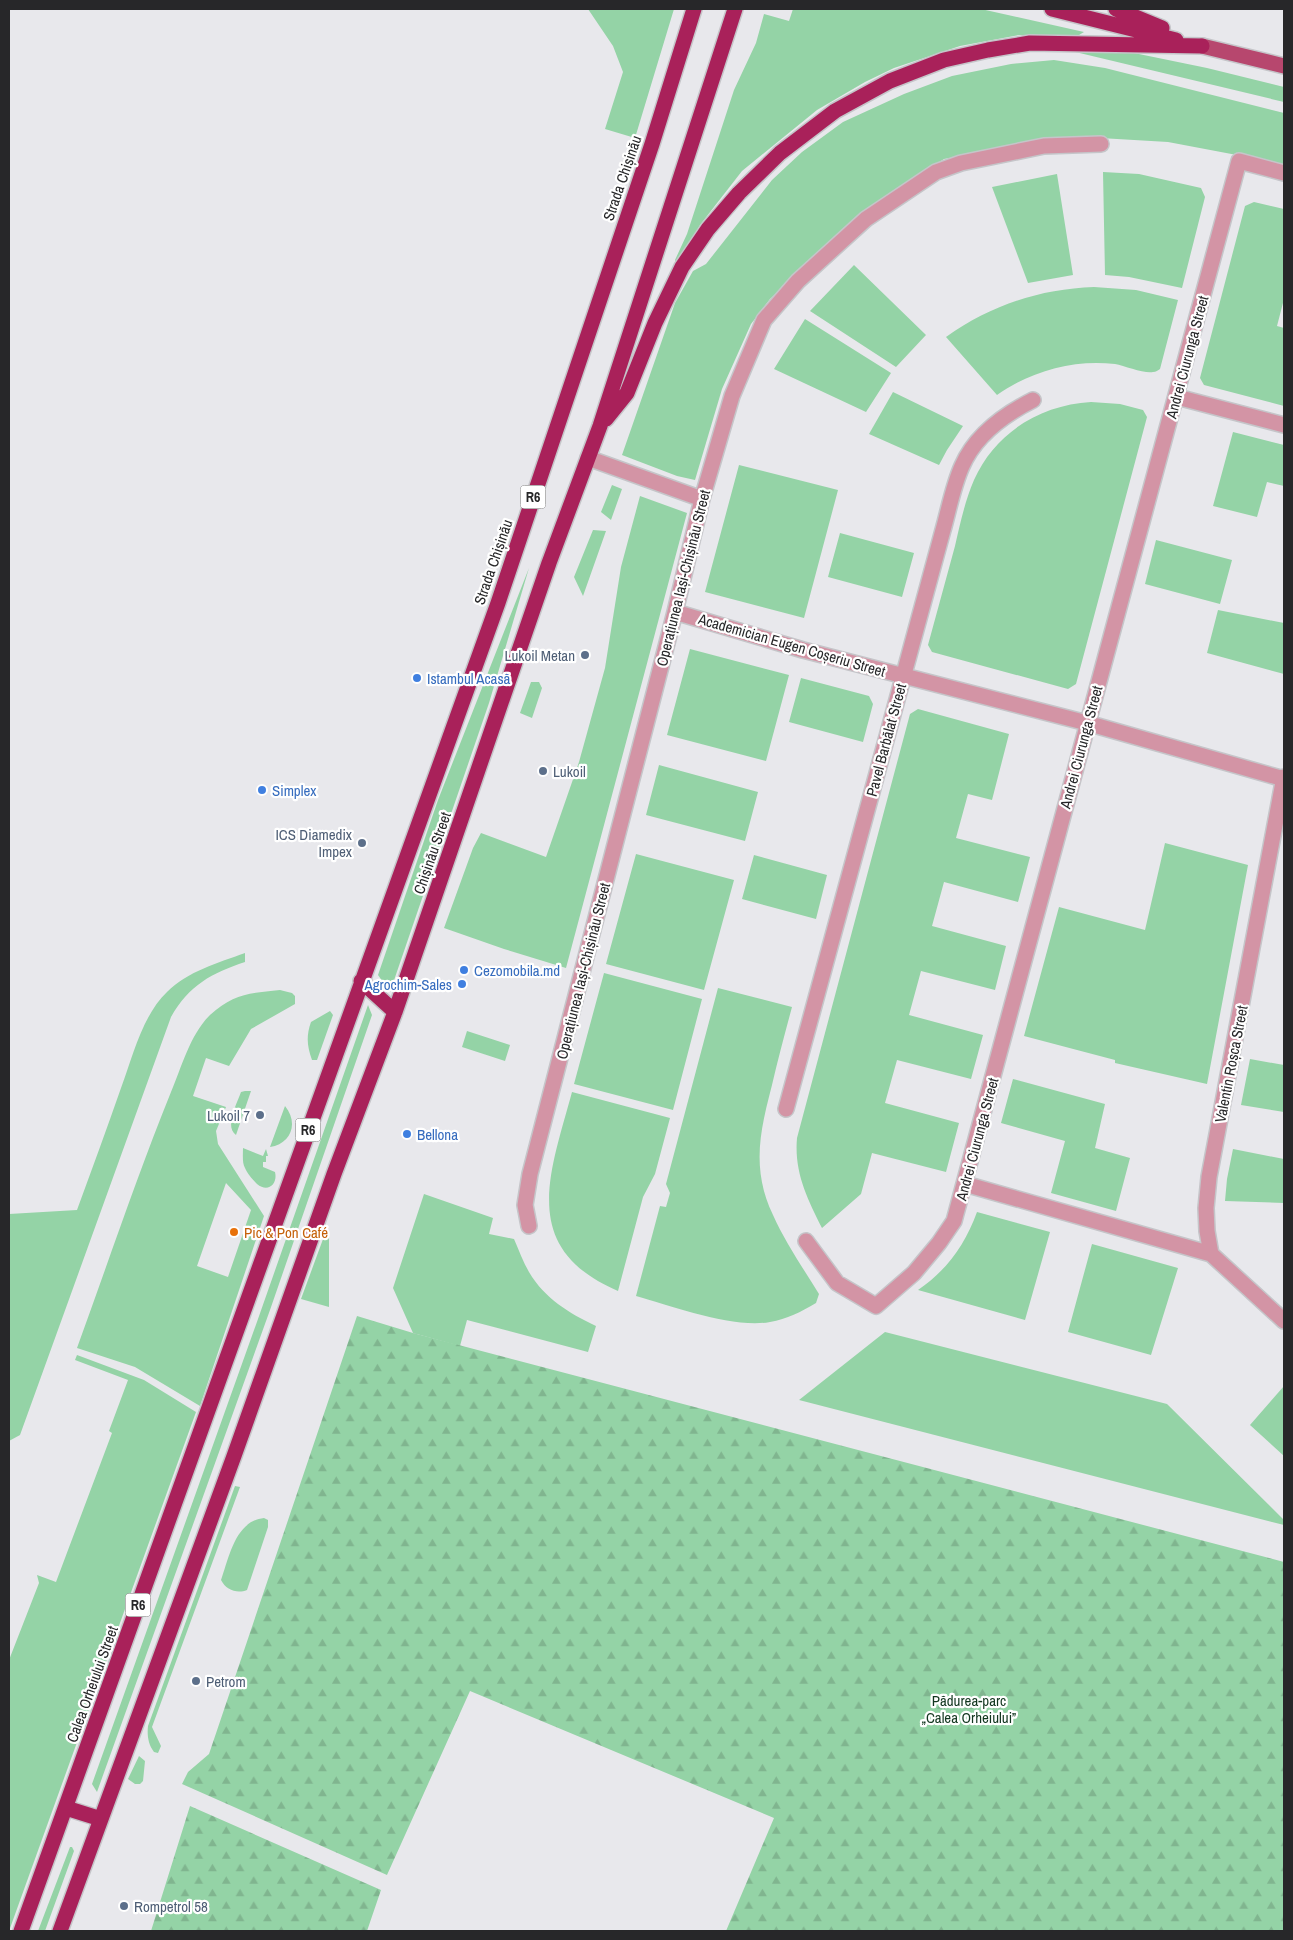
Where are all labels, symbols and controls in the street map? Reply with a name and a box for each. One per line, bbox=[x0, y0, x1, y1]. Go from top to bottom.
street label: Strada Chișinău bbox=[598, 133, 646, 223]
street label: Andrei Ciurunga Street bbox=[1160, 293, 1214, 422]
road number: R6 bbox=[520, 486, 546, 508]
street label: Operațiunea Iași-Chișinău Street bbox=[651, 487, 715, 668]
street label: Strada Chișinău bbox=[469, 517, 517, 607]
street label: Academician Eugen Coșeriu Street bbox=[695, 608, 888, 682]
place label: Lukoil Metan bbox=[505, 645, 575, 666]
marker: Lukoil Metan bbox=[579, 649, 591, 661]
place label: Istambul Acasă bbox=[427, 668, 511, 689]
marker: Istambul Acasă bbox=[411, 672, 423, 684]
street label: Pavel Barbălat Street bbox=[861, 681, 911, 799]
street label: Andrei Ciurunga Street bbox=[1054, 683, 1108, 812]
place label: Lukoil bbox=[553, 761, 586, 782]
marker: Lukoil bbox=[537, 765, 549, 777]
place label: Simplex bbox=[272, 780, 317, 801]
marker: Simplex bbox=[256, 784, 268, 796]
street label: Chișinău Street bbox=[408, 809, 456, 897]
place label: ICS Diamedix Impex bbox=[275, 824, 353, 862]
marker: ICS Diamedix Impex bbox=[356, 837, 368, 849]
street label: Operațiunea Iași-Chișinău Street bbox=[551, 880, 615, 1061]
place label: Cezomobila.md bbox=[474, 960, 560, 981]
marker: Cezomobila.md bbox=[458, 964, 470, 976]
place label: Agrochim-Sales bbox=[364, 974, 452, 995]
marker: Agrochim-Sales bbox=[456, 978, 468, 990]
street label: Valentin Roșca Street bbox=[1209, 1003, 1253, 1124]
street label: Andrei Ciurunga Street bbox=[950, 1075, 1004, 1204]
place label: Lukoil 7 bbox=[207, 1105, 250, 1126]
marker: Lukoil 7 bbox=[254, 1109, 266, 1121]
road number: R6 bbox=[296, 1118, 320, 1142]
place label: Bellona bbox=[417, 1124, 458, 1145]
marker: Bellona bbox=[401, 1128, 413, 1140]
place label: Pic & Pon Café bbox=[244, 1222, 328, 1243]
marker: Pic & Pon Café bbox=[228, 1226, 240, 1238]
road number: R6 bbox=[126, 1594, 150, 1616]
street label: Calea Orheiului Street bbox=[61, 1622, 123, 1745]
place label: Petrom bbox=[206, 1671, 246, 1692]
marker: Petrom bbox=[190, 1675, 202, 1687]
park label: Pădurea-parc „Calea Orheiului” bbox=[922, 1690, 1016, 1728]
place label: Rompetrol 58 bbox=[134, 1896, 208, 1917]
marker: Rompetrol 58 bbox=[118, 1900, 130, 1912]

